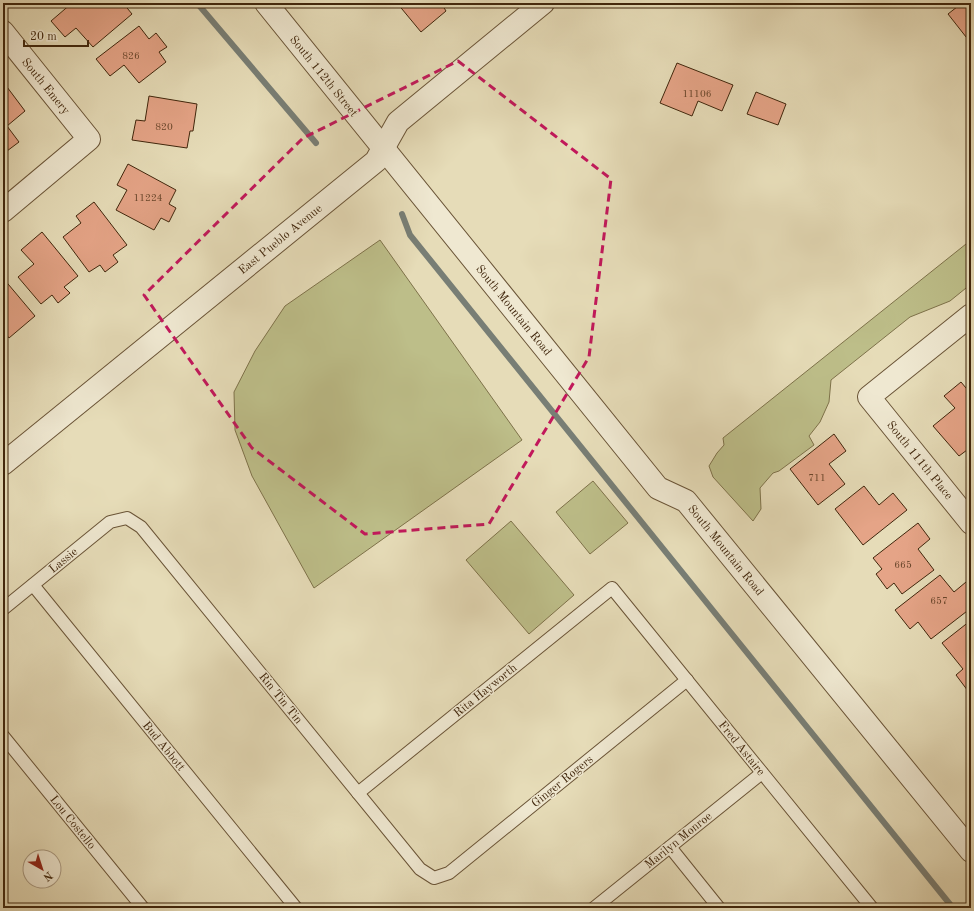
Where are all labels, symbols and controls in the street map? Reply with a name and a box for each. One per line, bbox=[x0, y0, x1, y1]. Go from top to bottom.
scale bar bbox=[24, 22, 88, 48]
text: 20 m bbox=[30, 31, 57, 43]
street label: South 112th Street bbox=[287, 34, 360, 120]
house number: 826 bbox=[122, 51, 140, 61]
street label: South Emery bbox=[19, 56, 72, 118]
house number: 11106 bbox=[683, 89, 712, 99]
house number: 820 bbox=[155, 122, 173, 132]
house number: 11224 bbox=[134, 193, 163, 203]
street label: East Pueblo Avenue bbox=[236, 202, 325, 277]
street label: South Mountain Road bbox=[473, 263, 553, 358]
street label: South 111th Place bbox=[884, 419, 955, 502]
house number: 711 bbox=[808, 473, 826, 483]
street label: South Mountain Road bbox=[685, 503, 765, 598]
street label: Lassie bbox=[47, 545, 81, 576]
house number: 665 bbox=[894, 560, 912, 570]
house number: 657 bbox=[930, 596, 948, 606]
street label: Rita Hayworth bbox=[452, 662, 520, 720]
street label: Rin Tin Tin bbox=[256, 671, 305, 727]
street label: Bud Abbott bbox=[140, 719, 187, 774]
street label: Fred Astaire bbox=[716, 719, 767, 779]
street label: Ginger Rogers bbox=[530, 753, 596, 810]
street label: Lou Costello bbox=[47, 794, 97, 852]
street label: Marilyn Monroe bbox=[643, 810, 715, 871]
north arrow bbox=[22, 849, 62, 889]
text: N bbox=[40, 869, 54, 883]

